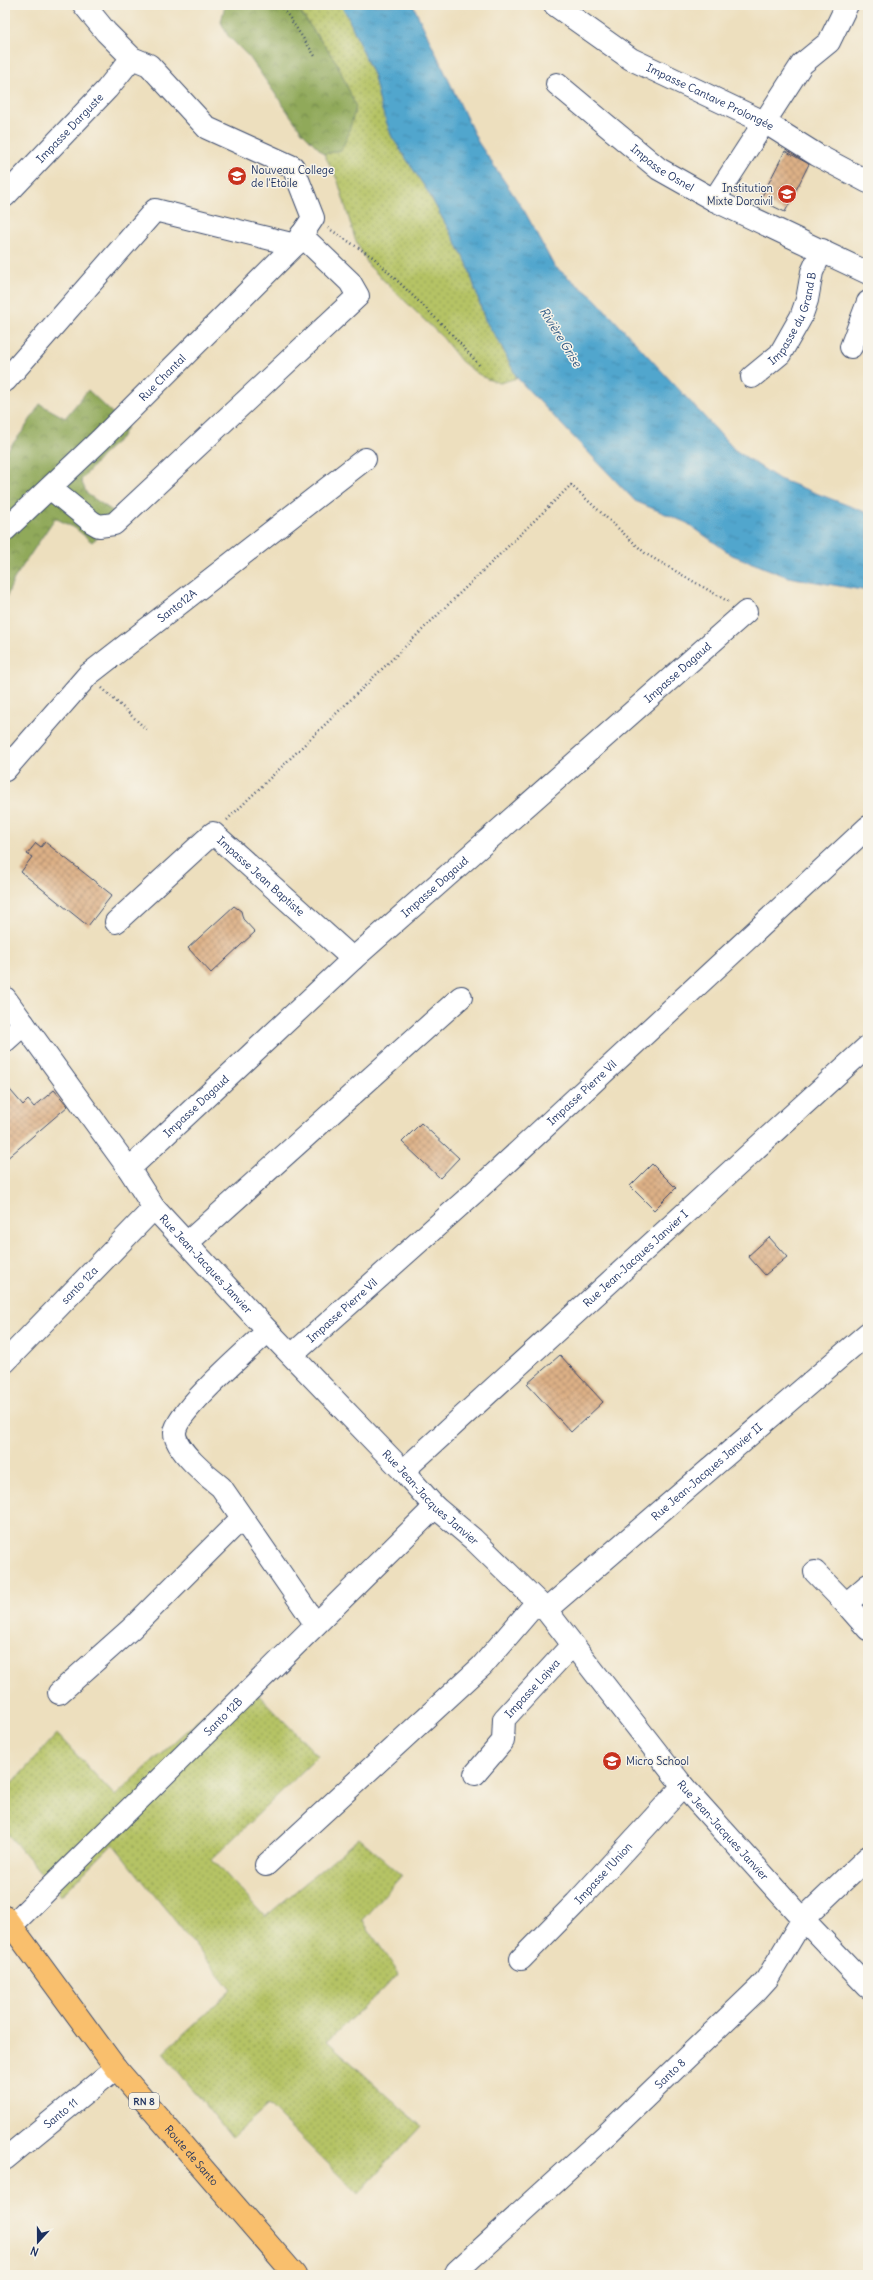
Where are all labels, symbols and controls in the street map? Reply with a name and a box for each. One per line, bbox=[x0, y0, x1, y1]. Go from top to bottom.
street label: Impasse Cantave Prolongée bbox=[644, 60, 777, 133]
street label: Impasse Darguste bbox=[33, 90, 106, 166]
street label: Impasse Osnel bbox=[628, 141, 697, 194]
place label: Nouveau College de l'Etoile bbox=[251, 163, 334, 190]
school or university icon: Nouveau College de l'Etoile bbox=[226, 165, 248, 187]
place label: Institution Mixte Doraivil bbox=[707, 181, 773, 208]
school or university icon: Institution Mixte Doraivil bbox=[776, 183, 798, 205]
street label: Impasse du Grand B bbox=[765, 271, 819, 368]
water label: Rivière Grise bbox=[537, 304, 586, 371]
street label: Rue Chantal bbox=[136, 351, 189, 404]
street label: Santo12A bbox=[155, 586, 199, 625]
street label: Impasse Dagaud bbox=[641, 639, 714, 706]
street label: Impasse Jean Baptiste bbox=[214, 833, 307, 919]
street label: Impasse Dagaud bbox=[398, 853, 472, 920]
street label: Impasse Pierre Vil bbox=[544, 1057, 619, 1128]
street label: Impasse Dagaud bbox=[160, 1072, 232, 1140]
street label: Rue Jean-Jacques Janvier I bbox=[580, 1207, 691, 1310]
street label: Rue Jean-Jacques Janvier bbox=[157, 1212, 256, 1317]
street label: santo 12a bbox=[58, 1263, 101, 1307]
street label: Impasse Pierre Vil bbox=[304, 1275, 380, 1345]
street label: Rue Jean-Jacques Janvier II bbox=[648, 1420, 765, 1523]
street label: Rue Jean-Jacques Janvier bbox=[379, 1447, 482, 1548]
street label: Impasse Lajwa bbox=[502, 1656, 563, 1721]
street label: Santo 12B bbox=[201, 1694, 245, 1739]
school or university icon: Micro School bbox=[601, 1750, 623, 1772]
place label: Micro School bbox=[626, 1754, 689, 1768]
street label: Rue Jean-Jacques Janvier bbox=[674, 1777, 772, 1884]
street label: Impasse l'Union bbox=[572, 1839, 635, 1907]
street label: Santo 8 bbox=[652, 2055, 688, 2092]
road number: RN 8 bbox=[129, 2093, 159, 2109]
street label: Santo 11 bbox=[41, 2095, 81, 2131]
street label: Route de Santo bbox=[162, 2122, 222, 2188]
north arrow bbox=[18, 2222, 58, 2262]
text: N bbox=[28, 2243, 40, 2259]

